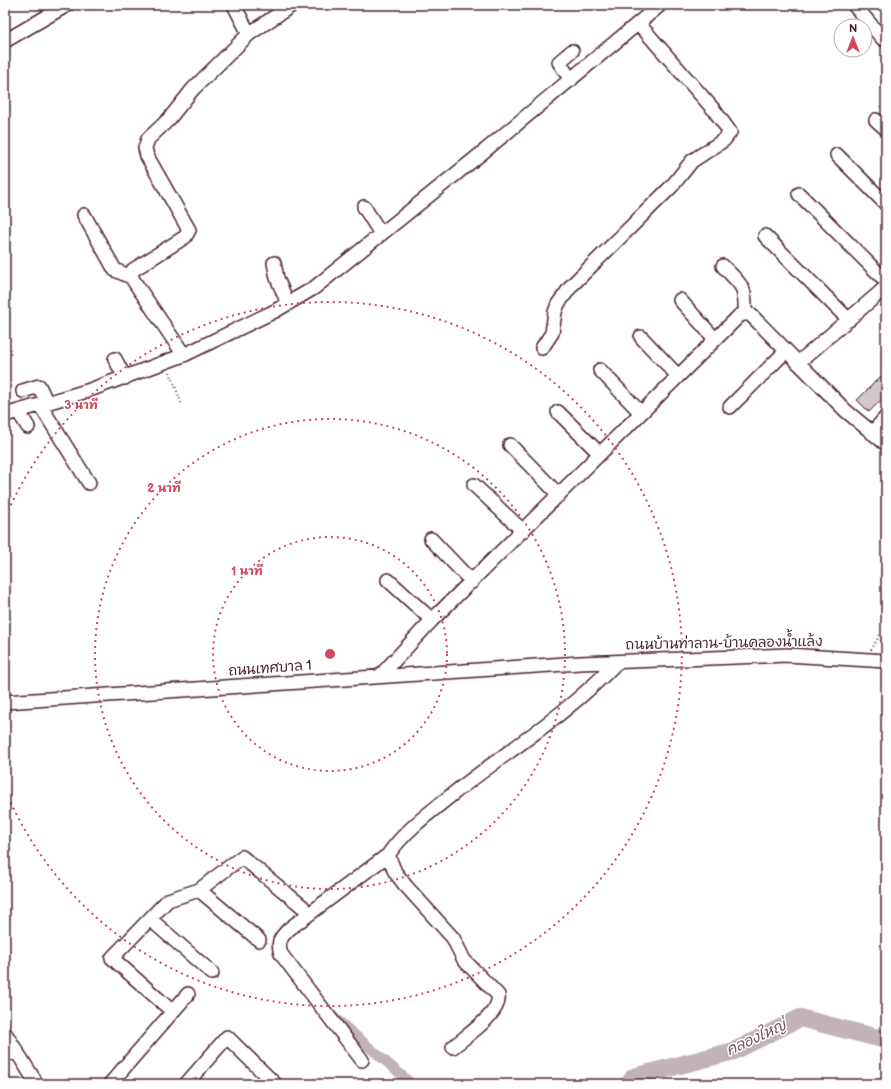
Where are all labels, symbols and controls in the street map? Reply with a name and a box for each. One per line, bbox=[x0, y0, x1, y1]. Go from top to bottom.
north arrow bbox=[833, 18, 873, 58]
text: N bbox=[849, 22, 857, 35]
text: 3 นาที bbox=[64, 397, 98, 413]
text: 2 นาที bbox=[147, 480, 181, 496]
text: 1 นาที bbox=[231, 563, 263, 579]
street label: ถนนบ้านท่าลาน-บ้านคลองน้ำแล้ง bbox=[625, 629, 823, 653]
centre of rings bbox=[323, 647, 337, 661]
street label: ถนนเทศบาล 1 bbox=[228, 657, 312, 679]
water label: คลองใหญ่ bbox=[723, 1014, 792, 1060]

